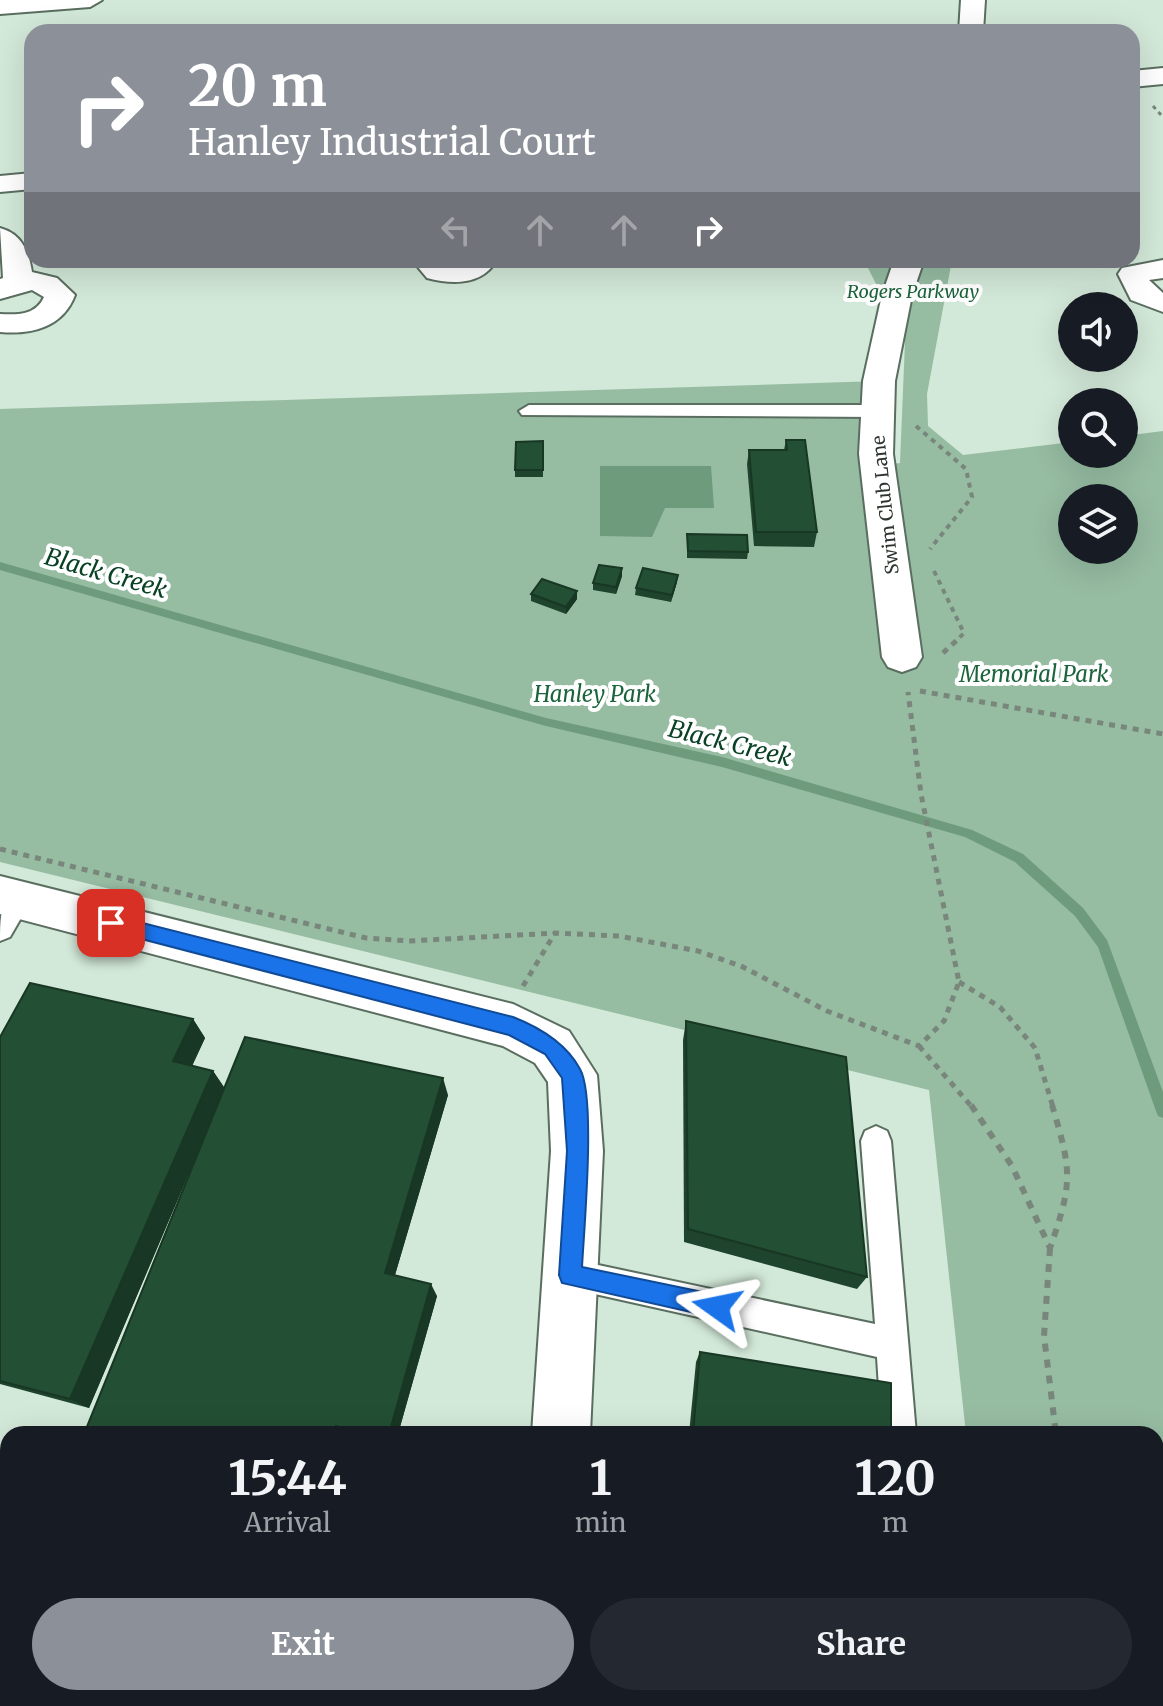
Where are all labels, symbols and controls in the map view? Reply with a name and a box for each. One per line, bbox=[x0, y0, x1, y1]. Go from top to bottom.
text: 20 m bbox=[188, 51, 327, 121]
icon: right bbox=[56, 56, 160, 160]
text: Hanley Industrial Court bbox=[188, 120, 596, 165]
icon: left bbox=[434, 208, 478, 252]
icon: ahead bbox=[518, 208, 562, 252]
icon: ahead bbox=[602, 208, 646, 252]
icon: right bbox=[686, 208, 730, 252]
park label: Rogers Parkway bbox=[847, 280, 979, 303]
map controls bbox=[1058, 292, 1138, 564]
button: sound bbox=[1058, 292, 1138, 372]
button: search bbox=[1058, 388, 1138, 468]
street label: Swim Club Lane bbox=[866, 434, 904, 576]
button: layers bbox=[1058, 484, 1138, 564]
water label: Black Creek bbox=[41, 541, 171, 605]
park label: Memorial Park bbox=[959, 660, 1108, 688]
park label: Hanley Park bbox=[533, 680, 656, 708]
water label: Black Creek bbox=[665, 713, 795, 773]
pin bbox=[77, 889, 145, 957]
icon: arrive bbox=[89, 901, 133, 945]
position arrow bbox=[675, 1265, 759, 1349]
text: 15:44 bbox=[228, 1448, 347, 1508]
text: 1 bbox=[590, 1448, 612, 1508]
text: 120 bbox=[855, 1448, 936, 1508]
text: Arrival bbox=[244, 1506, 331, 1539]
text: min bbox=[575, 1506, 626, 1539]
text: m bbox=[882, 1506, 908, 1539]
button: Exit bbox=[32, 1598, 574, 1690]
button: Share bbox=[590, 1598, 1132, 1690]

